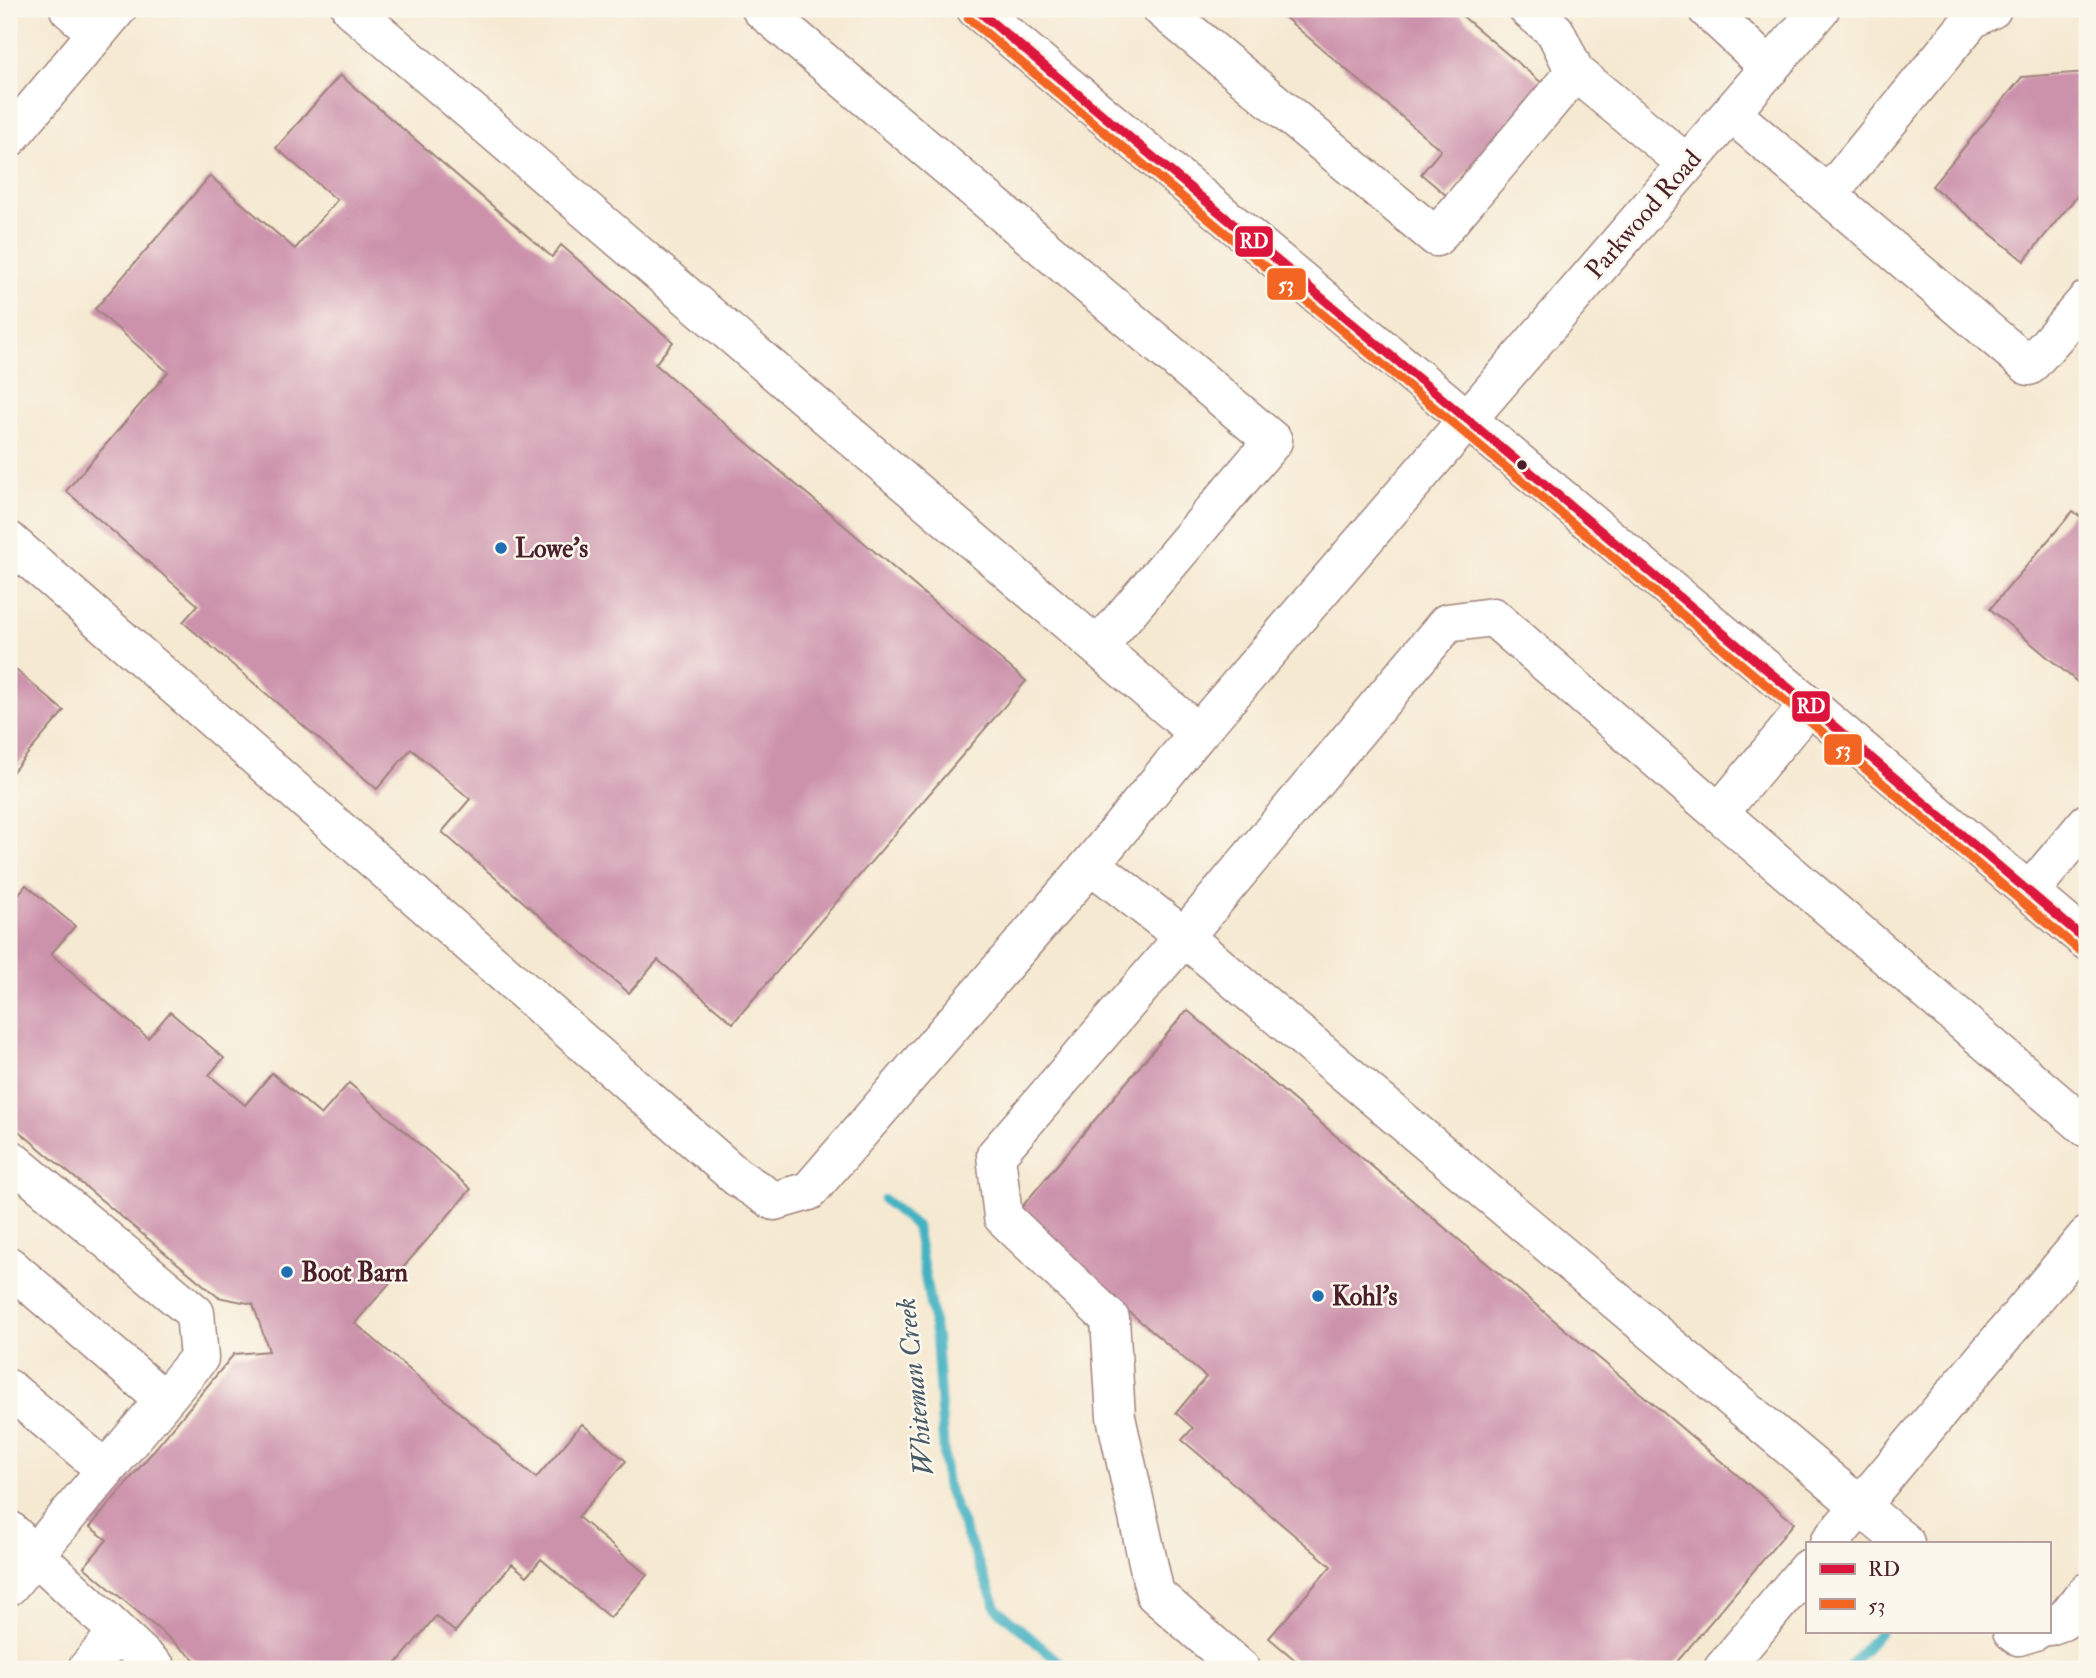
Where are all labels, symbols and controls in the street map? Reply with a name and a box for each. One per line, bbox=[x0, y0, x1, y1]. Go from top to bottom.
street label: Parkwood Road bbox=[1579, 143, 1709, 286]
line badge: RD bbox=[1234, 225, 1274, 258]
text: RD bbox=[1239, 230, 1269, 254]
line badge: 53 bbox=[1266, 267, 1307, 301]
text: 53 bbox=[1278, 273, 1294, 297]
unlabelled marker bbox=[1515, 458, 1529, 472]
place label: Lowe's bbox=[515, 533, 588, 565]
marker: Lowe's bbox=[493, 540, 509, 556]
line badge: RD bbox=[1791, 690, 1831, 723]
text: RD bbox=[1796, 695, 1826, 719]
line badge: 53 bbox=[1823, 733, 1863, 766]
text: 53 bbox=[1835, 738, 1851, 762]
place label: Boot Barn bbox=[301, 1257, 408, 1289]
marker: Boot Barn bbox=[279, 1264, 295, 1280]
place label: Kohl's bbox=[1332, 1281, 1398, 1313]
marker: Kohl's bbox=[1310, 1288, 1326, 1304]
water label: Whiteman Creek bbox=[889, 1296, 942, 1478]
legend bbox=[1806, 1542, 2050, 1632]
text: RD bbox=[1868, 1556, 1900, 1583]
text: 53 bbox=[1868, 1592, 1885, 1619]

